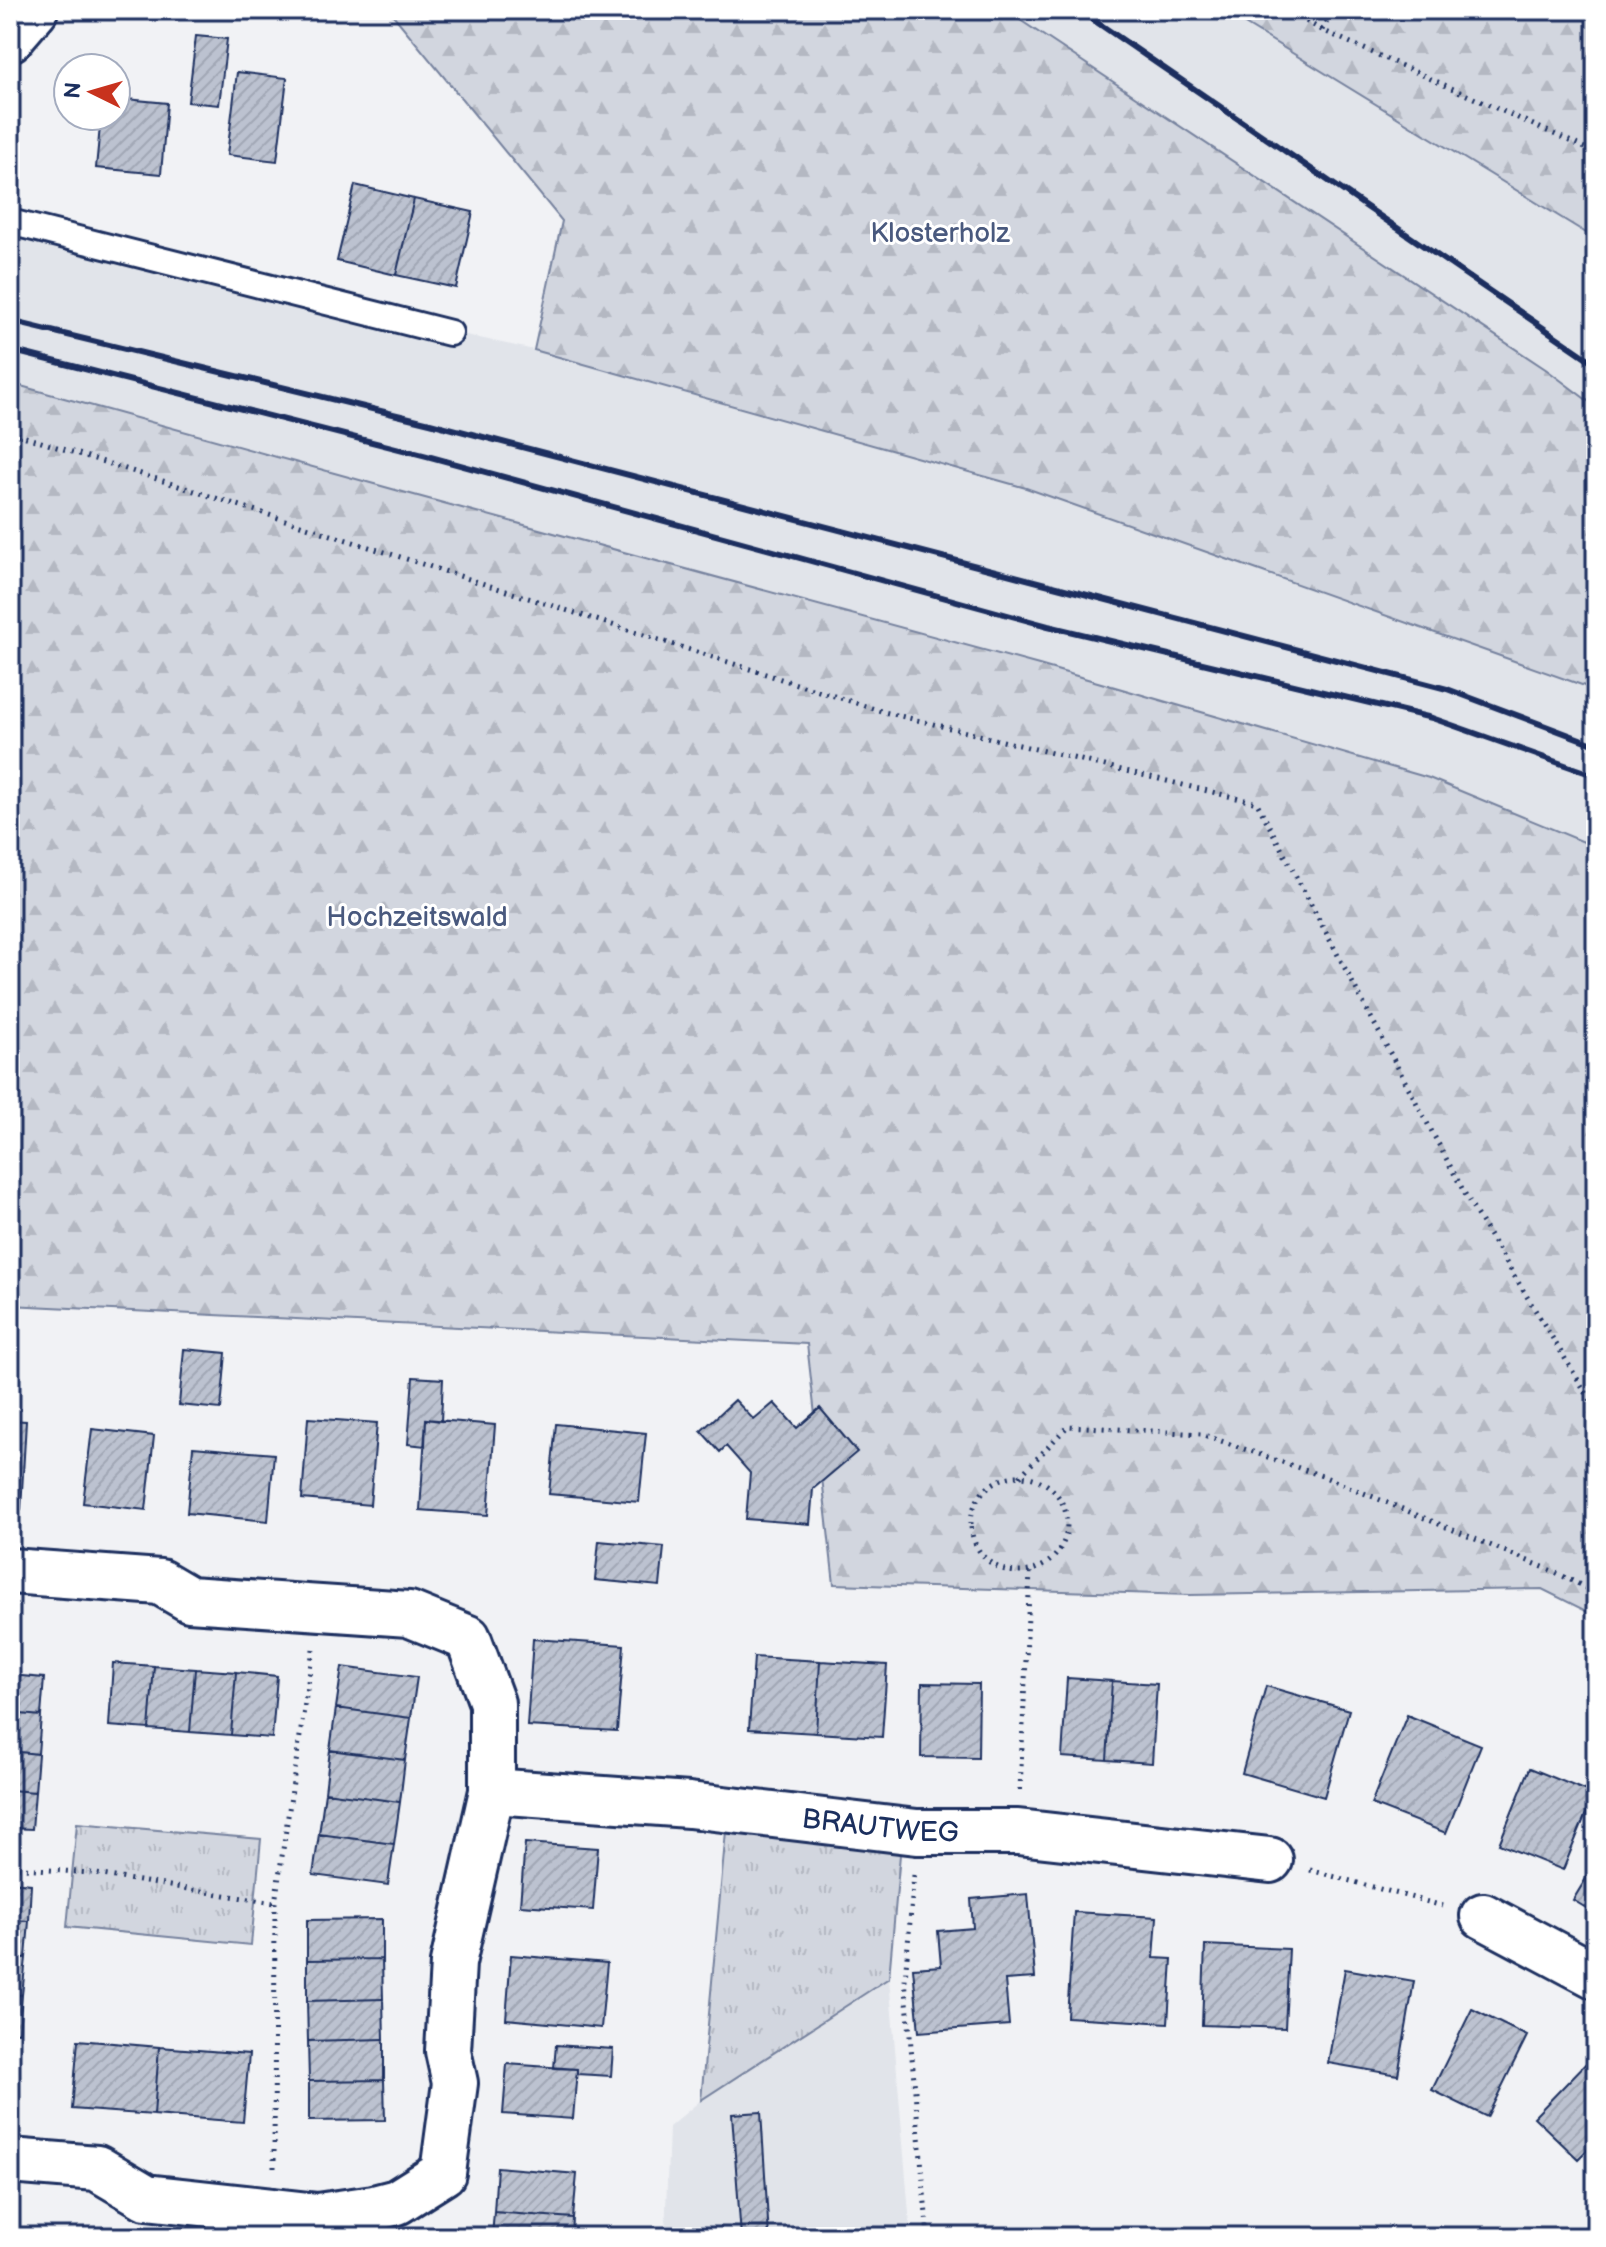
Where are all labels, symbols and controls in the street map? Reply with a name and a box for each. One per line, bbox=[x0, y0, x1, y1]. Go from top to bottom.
north arrow bbox=[52, 52, 132, 132]
text: N bbox=[59, 81, 88, 100]
park label: Klosterholz bbox=[870, 217, 1010, 250]
park label: Hochzeitswald bbox=[326, 901, 508, 934]
street label: BRAUTWEG bbox=[800, 1802, 959, 1849]

